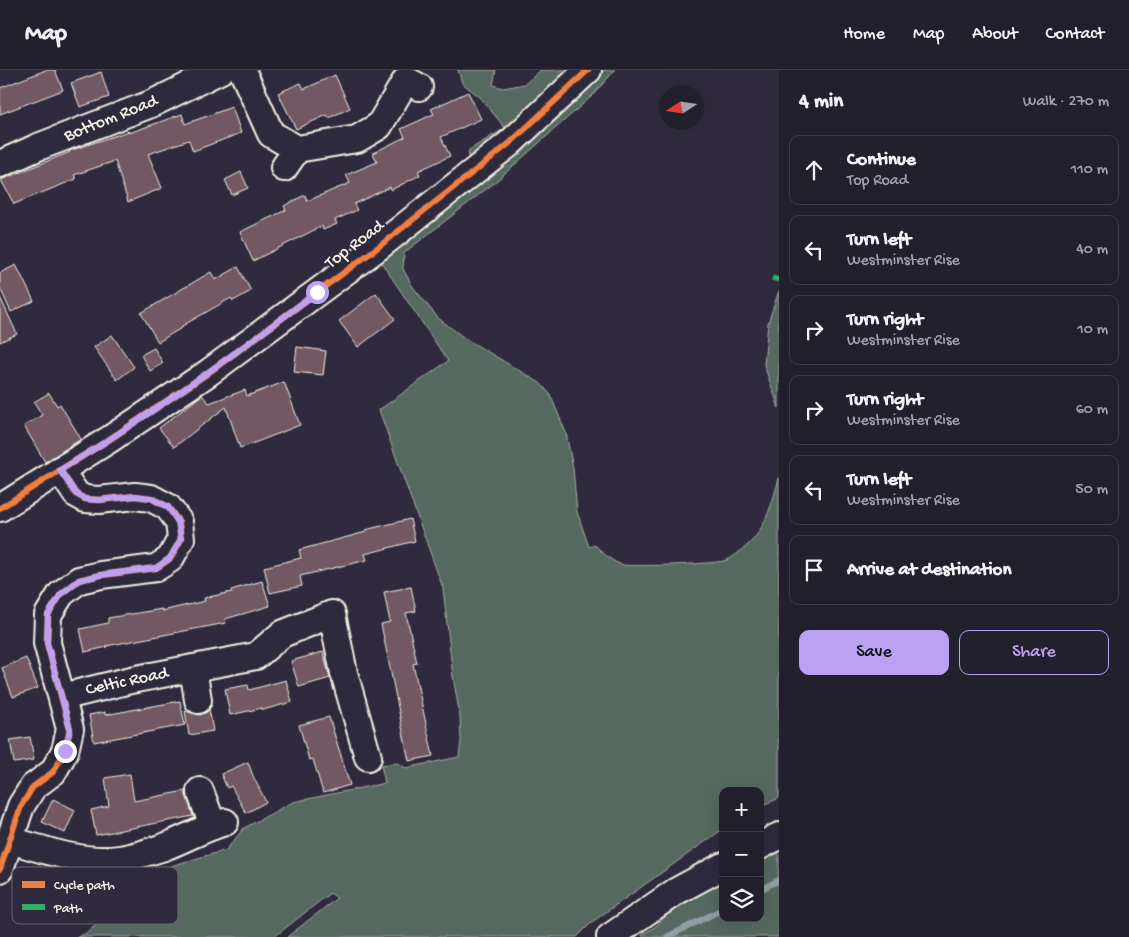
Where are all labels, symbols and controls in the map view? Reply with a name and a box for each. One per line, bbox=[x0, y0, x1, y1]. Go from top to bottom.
text: Map bbox=[25, 20, 67, 49]
text: Home bbox=[843, 24, 885, 45]
text: Map bbox=[913, 24, 944, 45]
text: About bbox=[972, 24, 1018, 45]
text: Contact bbox=[1046, 24, 1104, 45]
north arrow bbox=[659, 85, 704, 130]
street label: Bottom Road bbox=[60, 90, 162, 148]
text: 4 min bbox=[799, 90, 843, 115]
text: Walk · 270 m bbox=[1023, 93, 1109, 112]
text: Continue bbox=[847, 149, 916, 172]
icon: ahead bbox=[800, 156, 828, 184]
text: 110 m bbox=[1071, 161, 1108, 180]
text: Top Road bbox=[847, 172, 908, 191]
street label: Top Road bbox=[320, 215, 390, 275]
text: Turn left bbox=[847, 229, 911, 252]
icon: left bbox=[800, 236, 828, 264]
text: 40 m bbox=[1076, 241, 1108, 260]
text: Westminster Rise bbox=[847, 252, 960, 271]
route start bbox=[306, 281, 329, 304]
text: Turn right bbox=[847, 309, 923, 332]
icon: right bbox=[800, 316, 828, 344]
text: 10 m bbox=[1077, 321, 1108, 340]
text: Westminster Rise bbox=[847, 332, 960, 351]
text: Turn right bbox=[847, 389, 923, 412]
icon: right bbox=[800, 396, 828, 424]
text: 60 m bbox=[1076, 401, 1108, 420]
text: Westminster Rise bbox=[847, 412, 960, 431]
text: Turn left bbox=[847, 469, 911, 492]
icon: left bbox=[800, 476, 828, 504]
text: 50 m bbox=[1075, 481, 1108, 500]
text: Westminster Rise bbox=[847, 492, 960, 511]
icon: arrive bbox=[800, 556, 828, 584]
text: Arrive at destination bbox=[847, 559, 1011, 582]
button: Save bbox=[799, 630, 949, 675]
button: Share bbox=[959, 630, 1109, 675]
street label: Celtic Road bbox=[84, 663, 172, 701]
route end bbox=[54, 740, 77, 763]
map controls bbox=[719, 787, 764, 922]
button: + bbox=[719, 787, 764, 832]
button: − bbox=[719, 832, 764, 877]
legend bbox=[12, 867, 178, 924]
button: layers bbox=[719, 877, 764, 922]
text: Cycle path bbox=[54, 878, 115, 895]
text: Path bbox=[53, 901, 83, 918]

